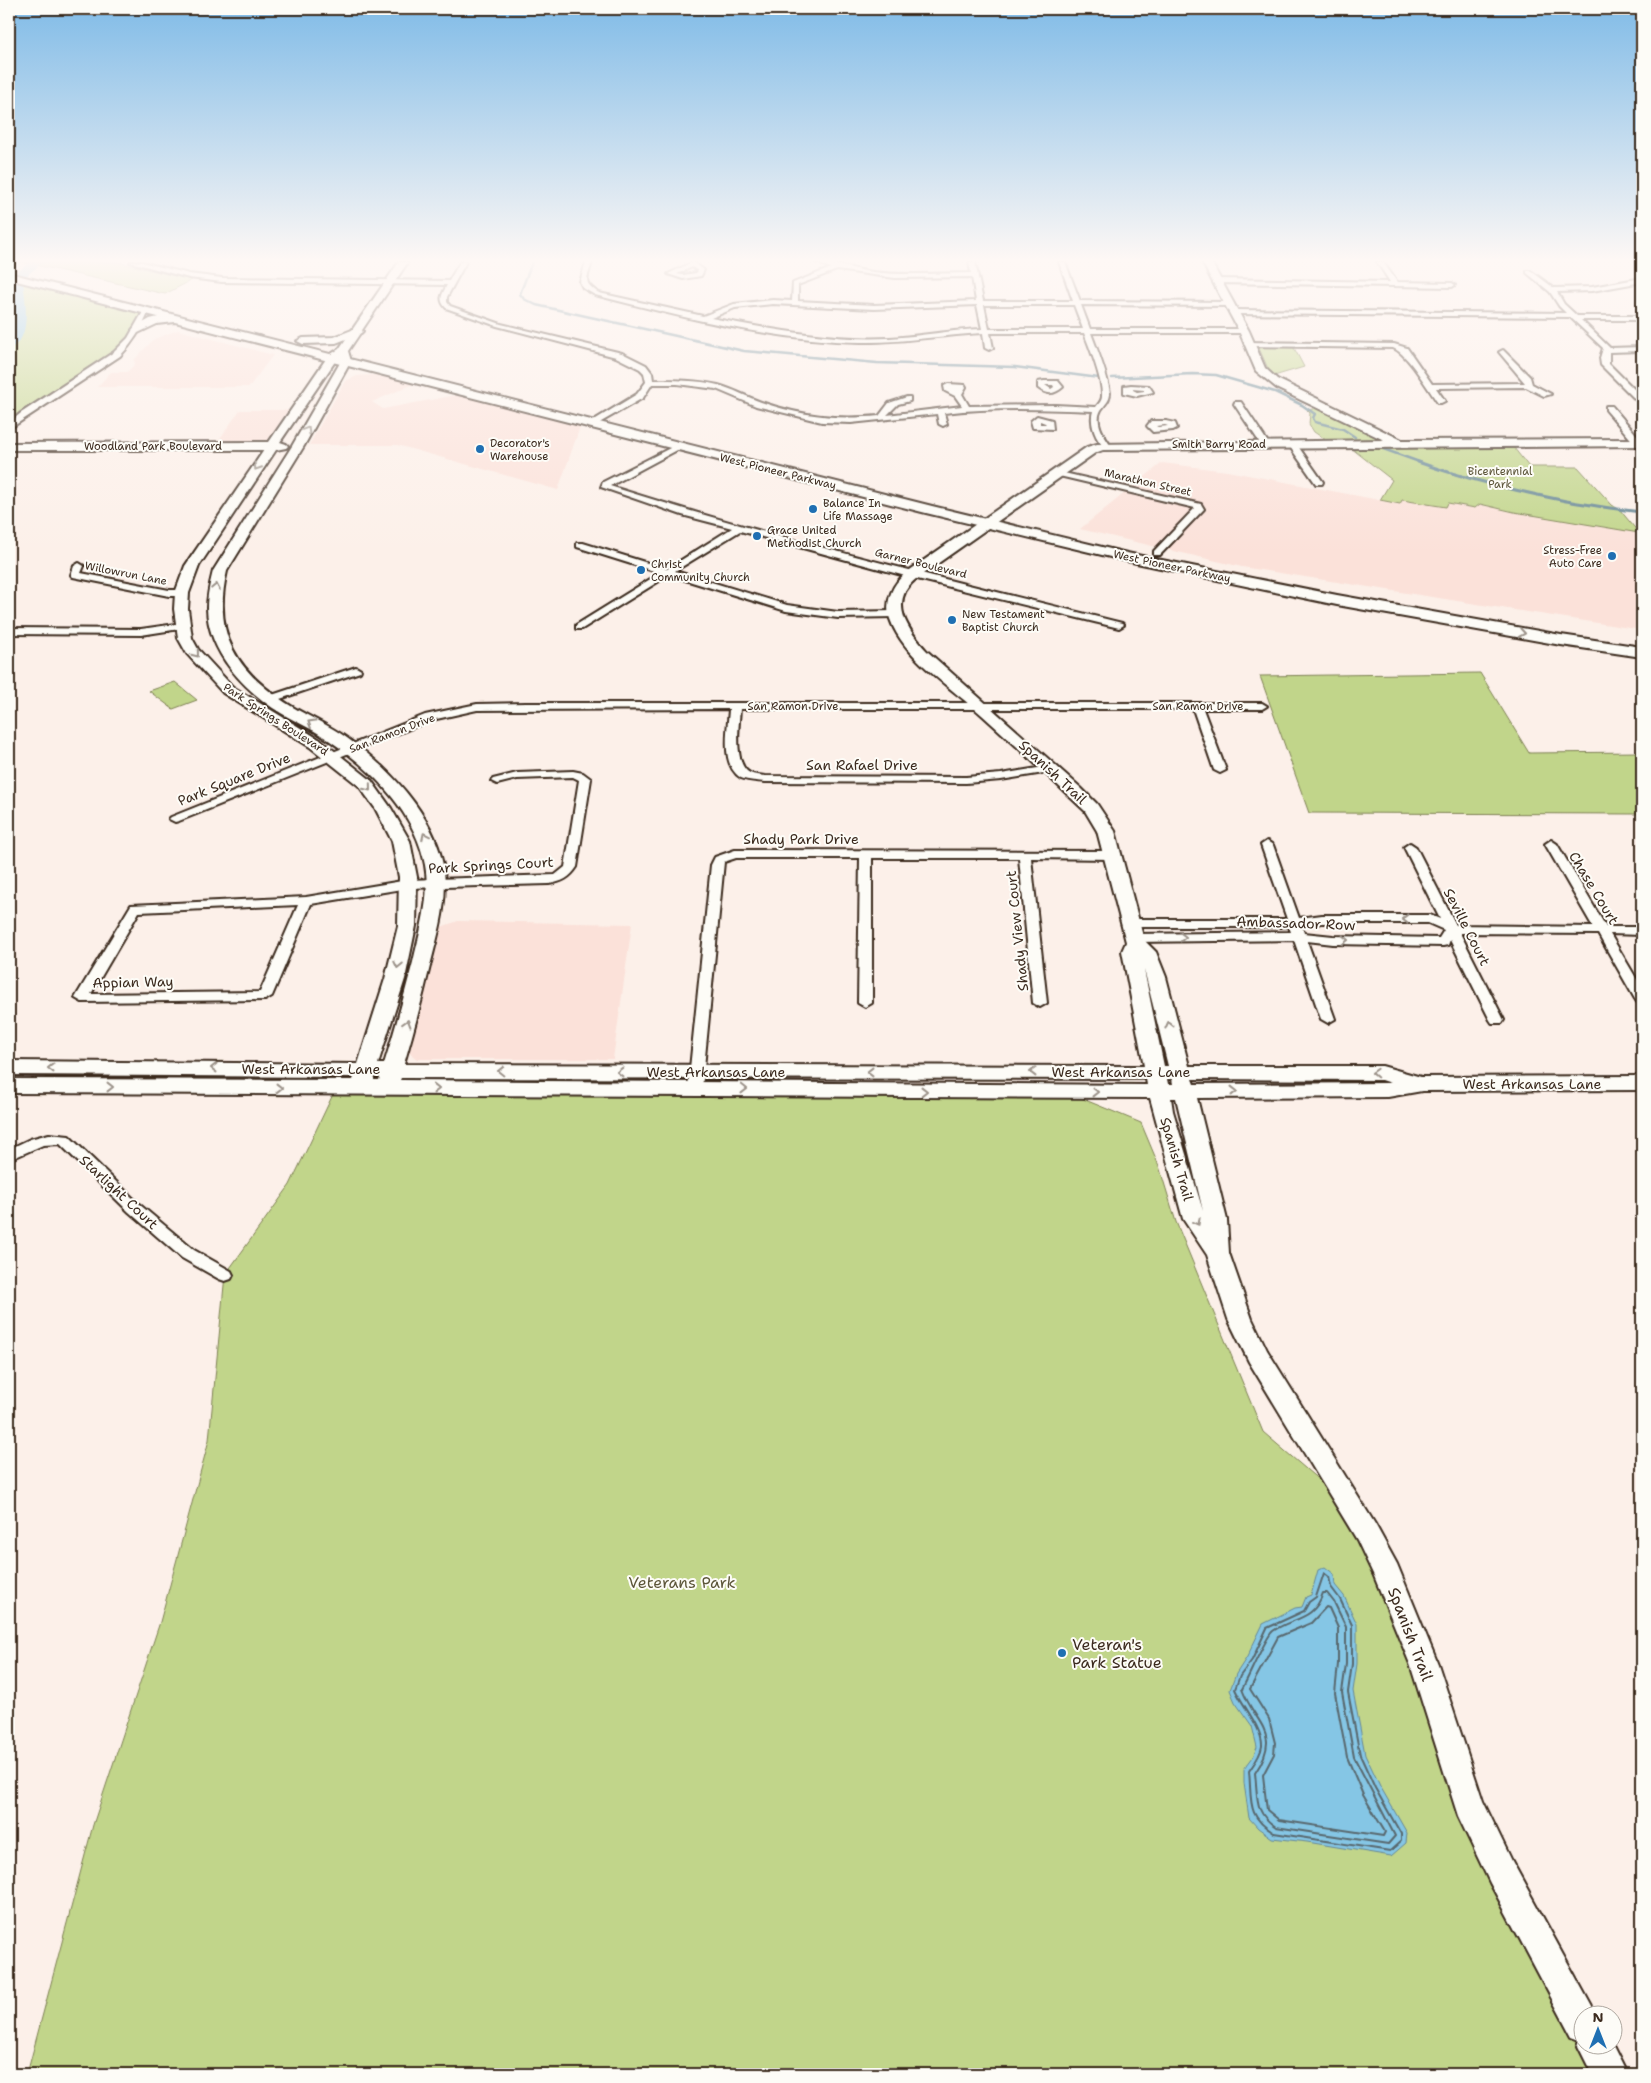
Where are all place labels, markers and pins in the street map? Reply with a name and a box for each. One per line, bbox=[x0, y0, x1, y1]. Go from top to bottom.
place label: Decorator's Warehouse bbox=[490, 436, 550, 464]
marker: Decorator's Warehouse bbox=[474, 443, 486, 455]
place label: Balance In Life Massage bbox=[823, 496, 893, 524]
marker: Balance In Life Massage bbox=[807, 503, 819, 515]
place label: Grace United Methodist Church bbox=[767, 523, 862, 551]
marker: Grace United Methodist Church bbox=[751, 530, 763, 542]
place label: Stress-Free Auto Care bbox=[1543, 543, 1602, 571]
marker: Stress-Free Auto Care bbox=[1606, 550, 1618, 562]
place label: Christ Community Church bbox=[651, 557, 750, 585]
marker: Christ Community Church bbox=[635, 564, 647, 576]
place label: New Testament Baptist Church bbox=[962, 607, 1045, 635]
marker: New Testament Baptist Church bbox=[946, 614, 958, 626]
place label: Veteran's Park Statue bbox=[1072, 1634, 1162, 1673]
marker: Veteran's Park Statue bbox=[1056, 1647, 1068, 1659]

